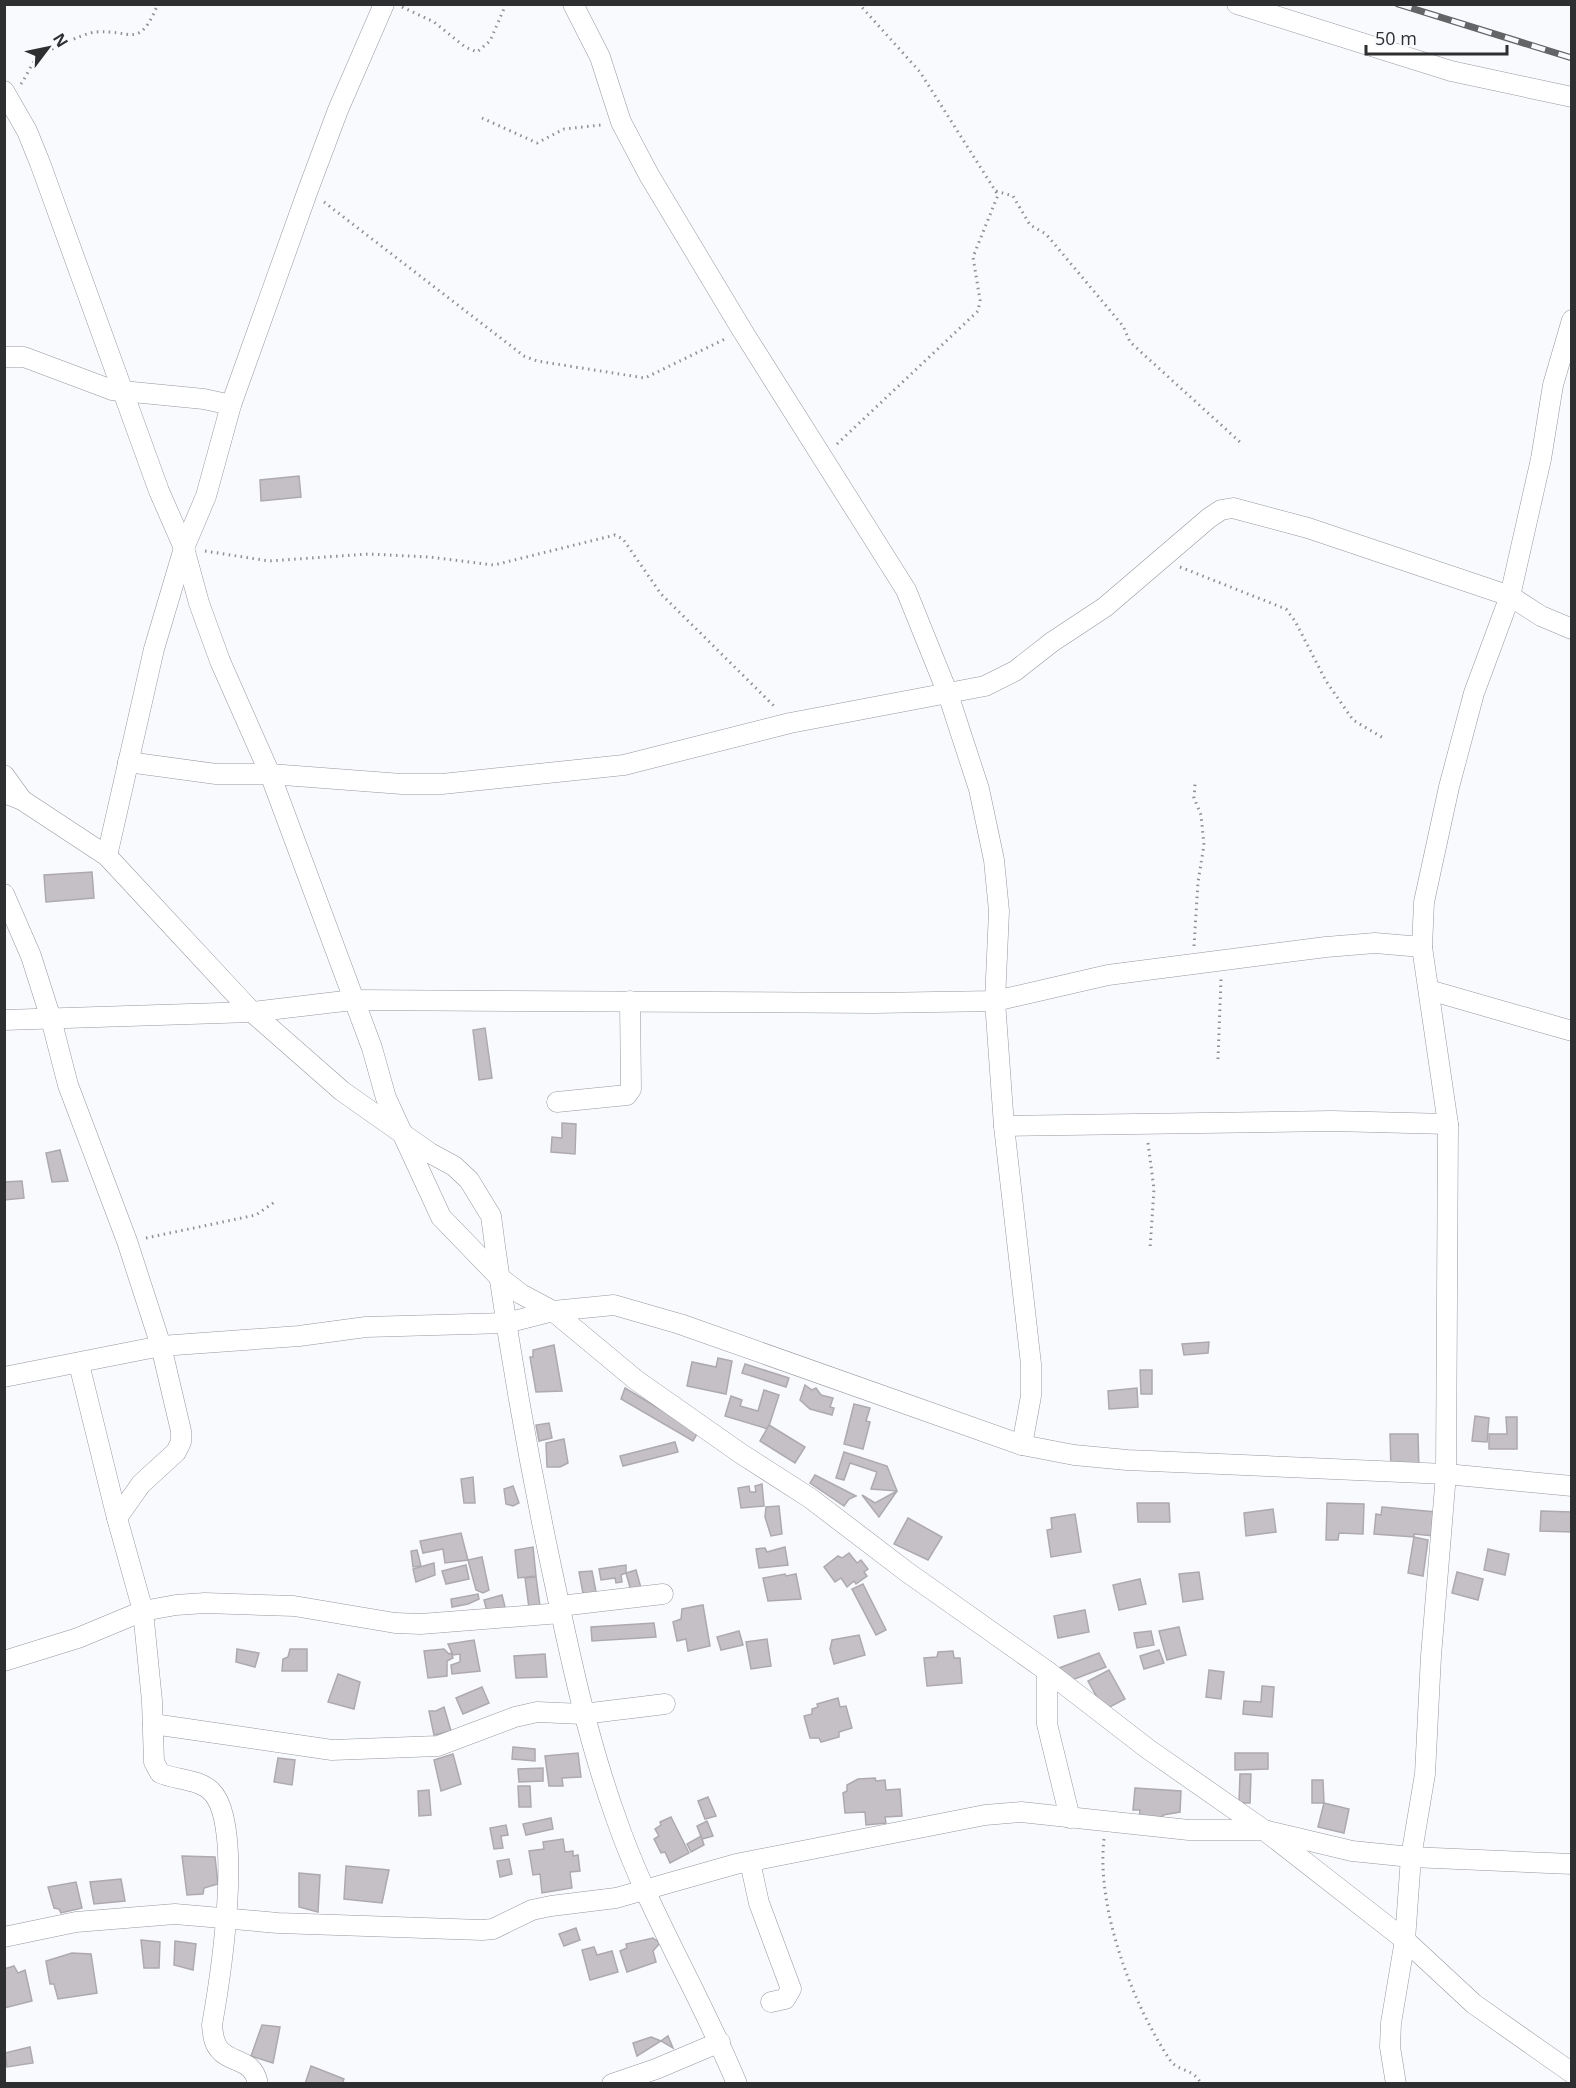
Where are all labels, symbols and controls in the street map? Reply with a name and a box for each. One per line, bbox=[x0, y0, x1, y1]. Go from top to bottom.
north arrow bbox=[18, 18, 78, 78]
scale bar bbox=[1366, 18, 1507, 56]
text: 50 m bbox=[1375, 26, 1417, 50]
text: N bbox=[48, 29, 73, 51]

